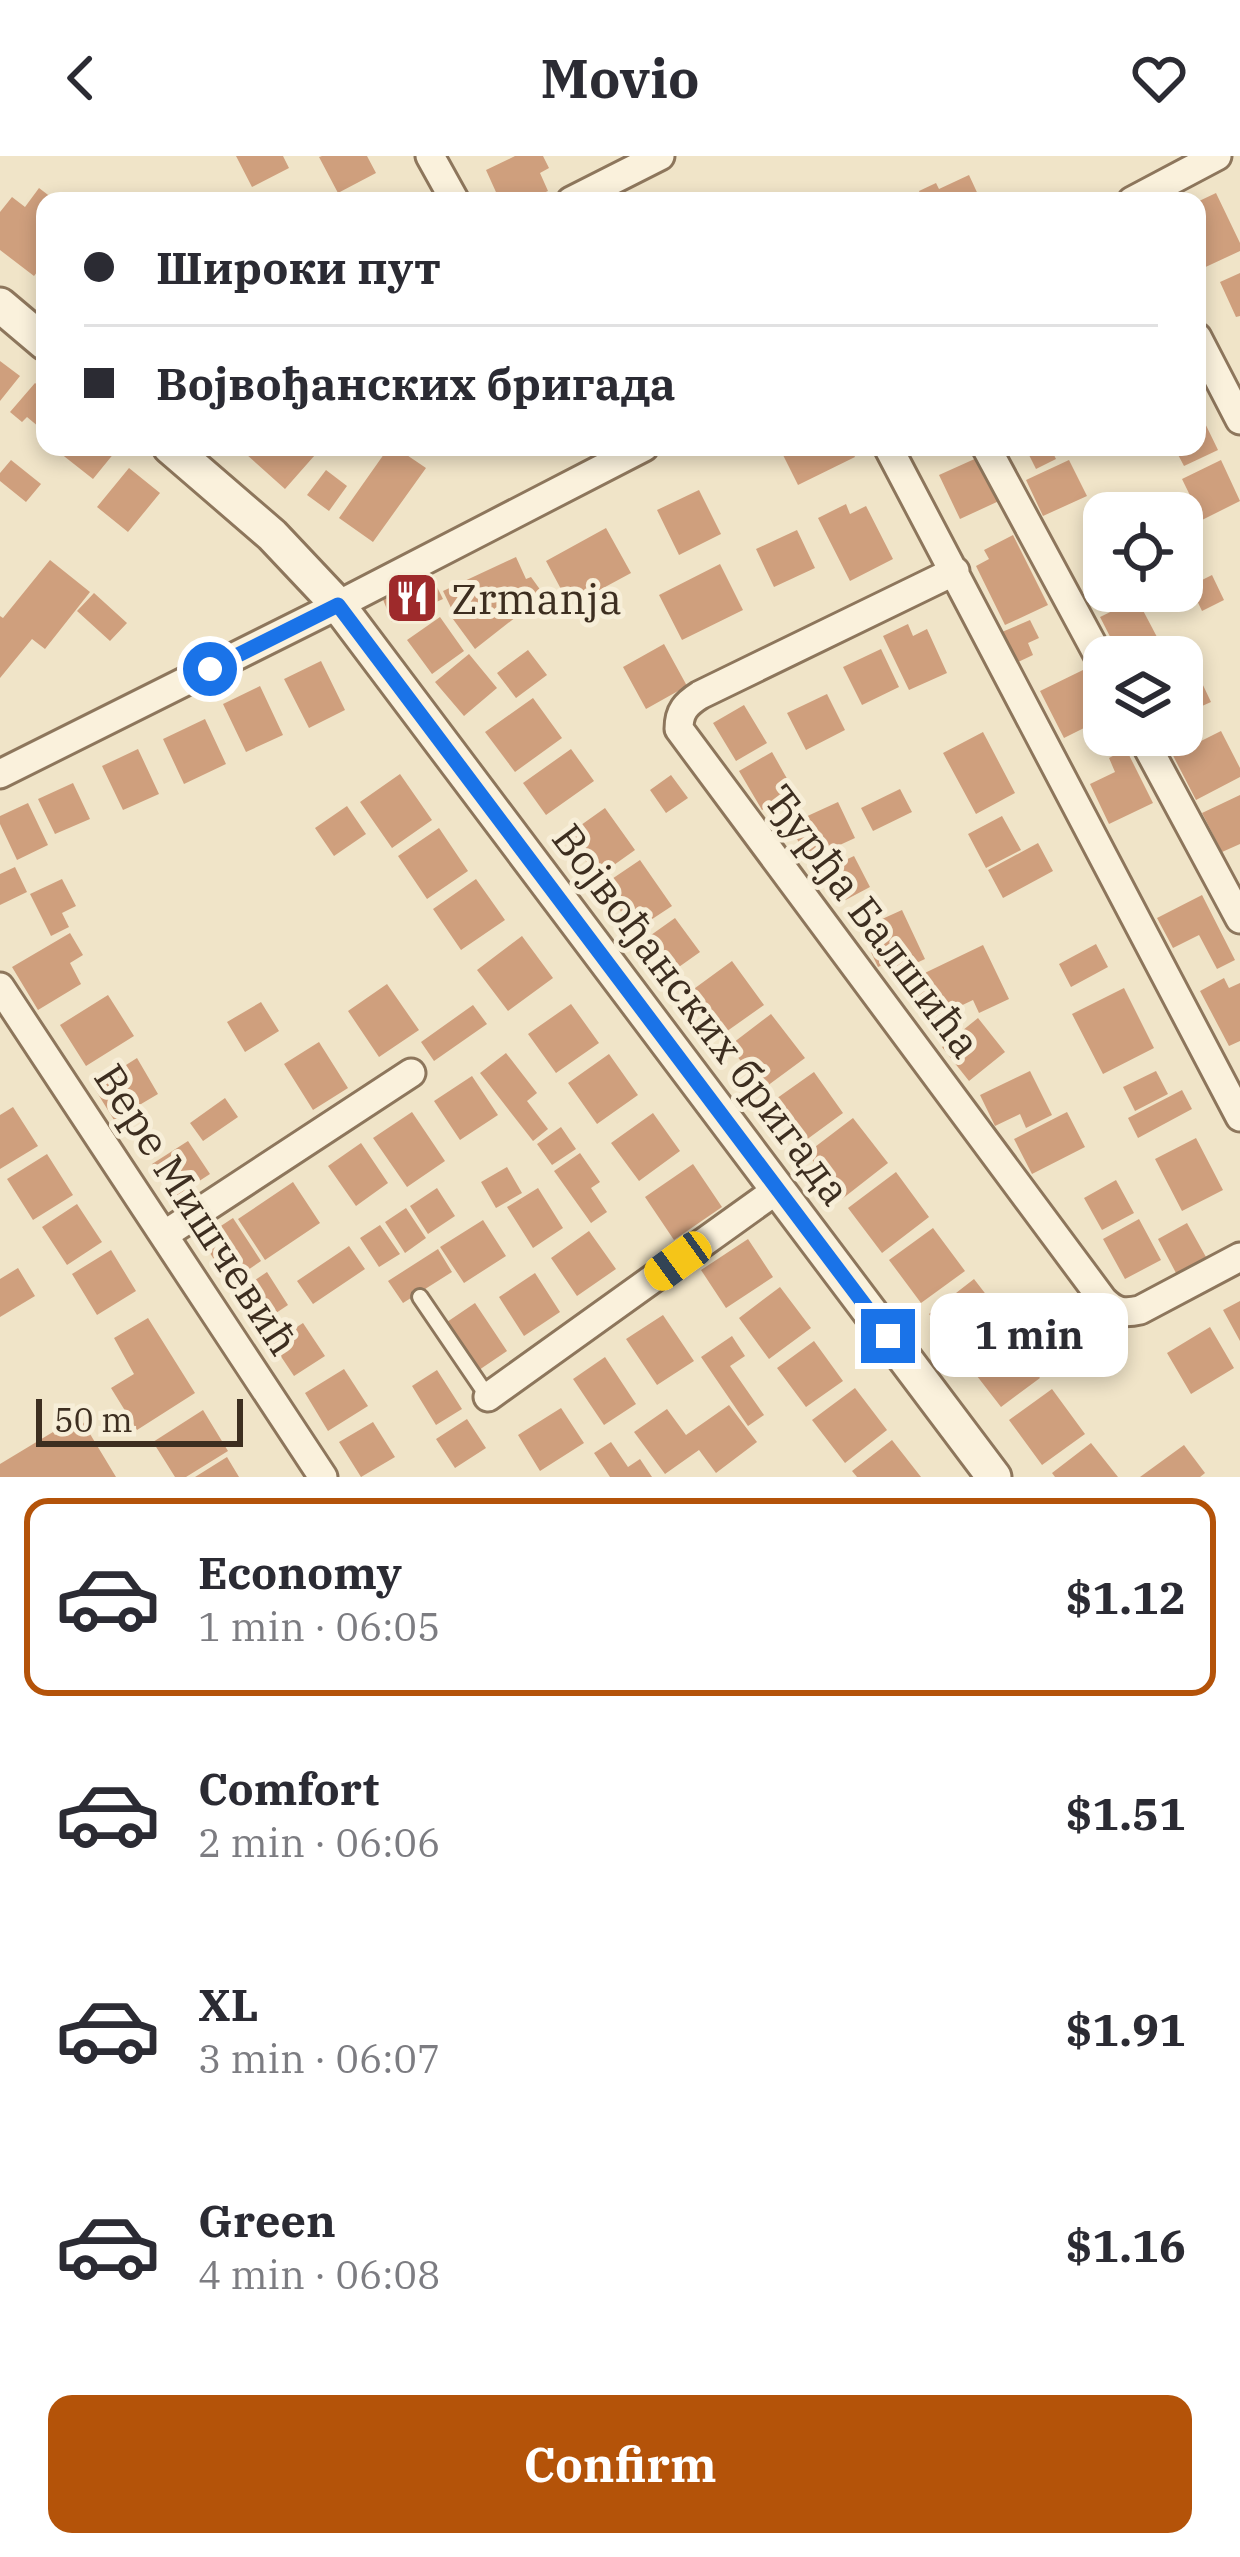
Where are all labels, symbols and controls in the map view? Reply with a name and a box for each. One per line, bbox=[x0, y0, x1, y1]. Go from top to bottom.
text: Movio bbox=[541, 43, 699, 113]
icon: back bbox=[48, 45, 114, 111]
icon: heart bbox=[1126, 45, 1192, 111]
text: Широки пут bbox=[156, 238, 441, 296]
text: Војвођанских бригада bbox=[156, 354, 676, 412]
map controls bbox=[1083, 492, 1203, 756]
button: locate bbox=[1083, 492, 1203, 612]
restaurant icon: Zrmanja bbox=[384, 570, 440, 626]
place label: Zrmanja bbox=[451, 571, 622, 626]
button: layers bbox=[1083, 636, 1203, 756]
route start bbox=[183, 642, 237, 696]
street label: Ђурђа Балшића bbox=[752, 774, 994, 1068]
street label: Војвођанских бригада bbox=[541, 812, 863, 1216]
street label: Вере Мишчевић bbox=[82, 1053, 312, 1365]
car bbox=[638, 1225, 718, 1297]
callout: 1 min bbox=[930, 1294, 1128, 1378]
route end bbox=[861, 1309, 915, 1363]
text: 1 min bbox=[974, 1309, 1084, 1360]
scale bar bbox=[36, 1393, 243, 1446]
text: 50 m bbox=[54, 1398, 133, 1441]
icon: car bbox=[54, 1543, 162, 1651]
text: Economy bbox=[198, 1543, 402, 1601]
text: $1.12 bbox=[1066, 1568, 1186, 1626]
text: 1 min · 06:05 bbox=[198, 1601, 440, 1652]
icon: car bbox=[54, 1759, 162, 1867]
text: Comfort bbox=[198, 1759, 379, 1817]
text: $1.51 bbox=[1066, 1784, 1186, 1842]
text: 2 min · 06:06 bbox=[198, 1817, 440, 1868]
icon: car bbox=[54, 1975, 162, 2083]
text: XL bbox=[198, 1975, 259, 2033]
text: $1.91 bbox=[1066, 2000, 1186, 2058]
text: 3 min · 06:07 bbox=[198, 2033, 440, 2084]
icon: car bbox=[54, 2191, 162, 2299]
text: Green bbox=[198, 2191, 336, 2249]
text: $1.16 bbox=[1066, 2216, 1186, 2274]
text: 4 min · 06:08 bbox=[198, 2249, 440, 2300]
button: Confirm bbox=[48, 2395, 1192, 2533]

